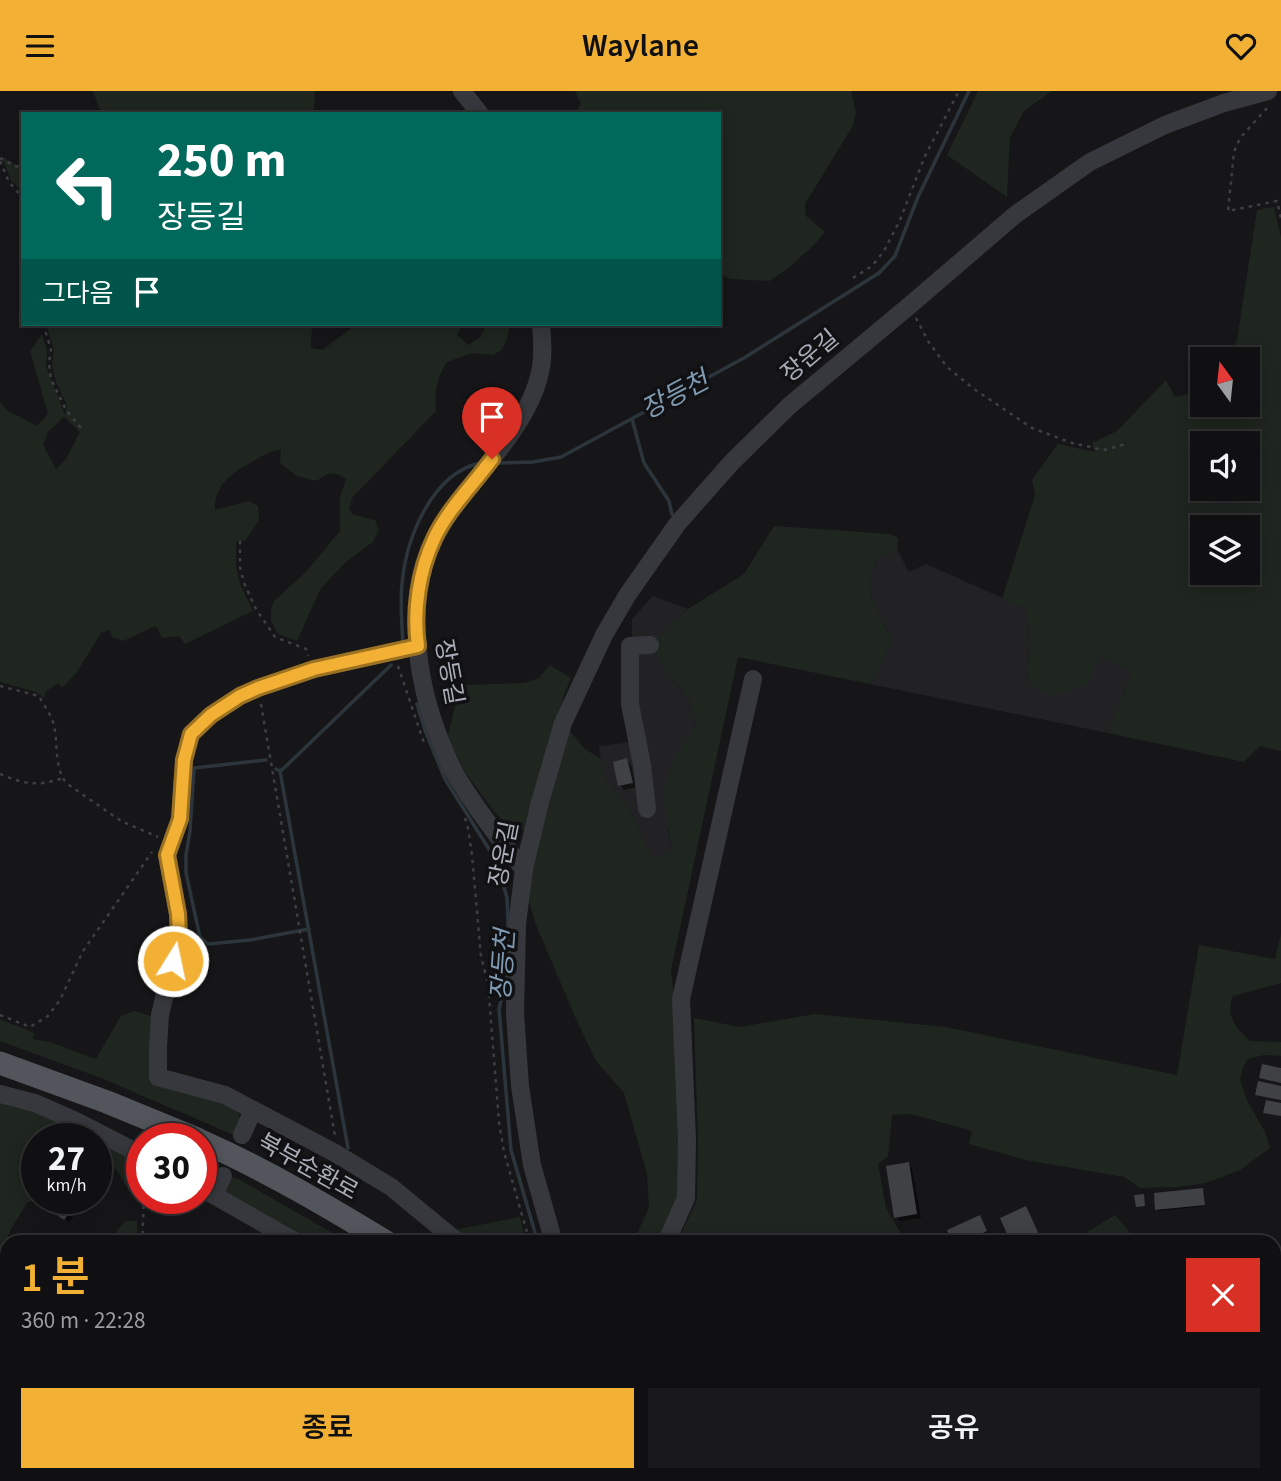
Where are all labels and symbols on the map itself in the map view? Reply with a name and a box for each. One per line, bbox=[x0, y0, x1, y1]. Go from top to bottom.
street label: 장운길 bbox=[773, 321, 847, 391]
north arrow bbox=[1190, 347, 1260, 417]
water label: 장등천 bbox=[635, 360, 718, 428]
pin bbox=[462, 387, 522, 459]
street label: 장등길 bbox=[426, 636, 472, 708]
street label: 장운길 bbox=[481, 818, 527, 890]
position arrow bbox=[136, 924, 210, 998]
water label: 장등천 bbox=[482, 925, 524, 1002]
speed limit sign: 30 bbox=[126, 1123, 217, 1214]
street label: 북부순환로 bbox=[251, 1125, 365, 1209]

